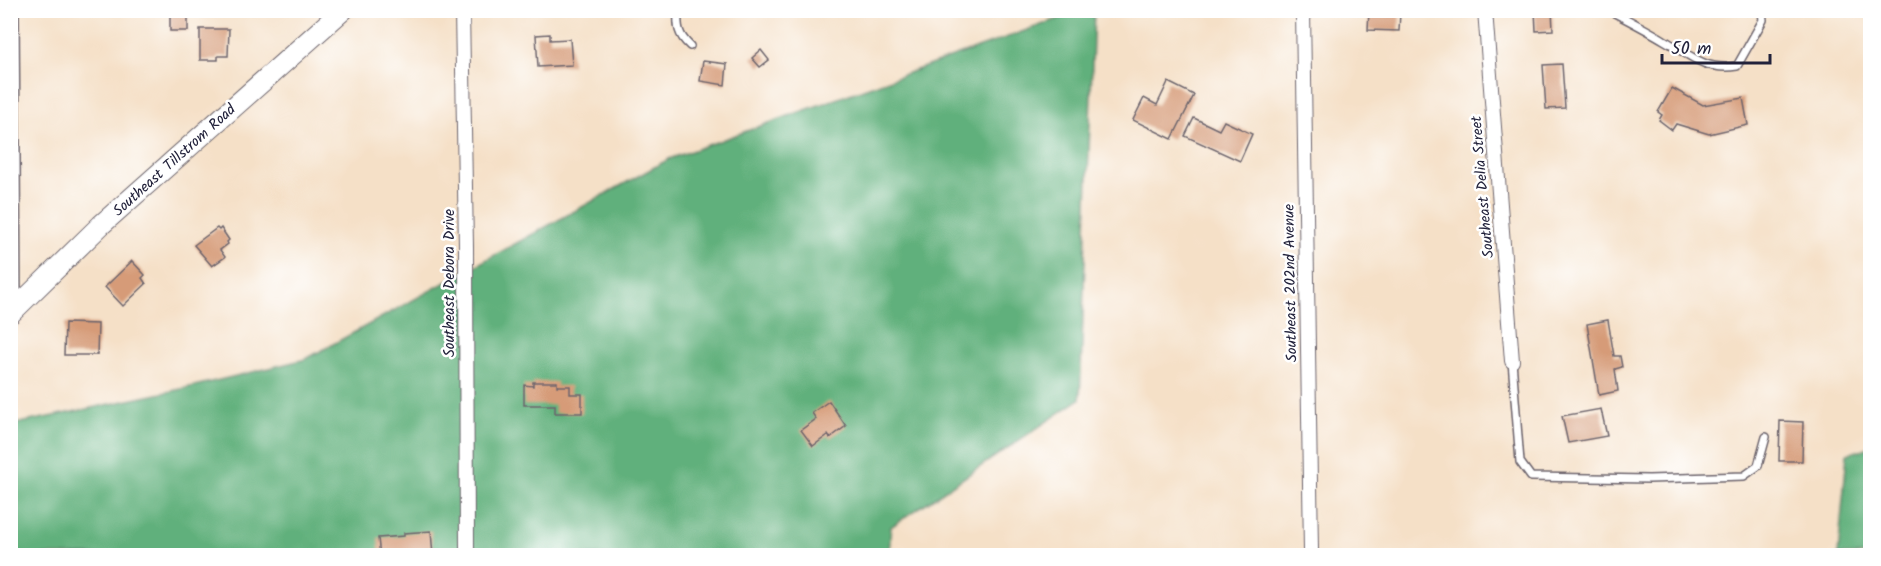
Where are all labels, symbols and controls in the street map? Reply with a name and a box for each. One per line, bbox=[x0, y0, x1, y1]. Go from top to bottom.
scale bar bbox=[1662, 27, 1770, 65]
text: 50 m bbox=[1671, 35, 1711, 64]
street label: Southeast Tillstrom Road bbox=[108, 98, 242, 223]
street label: Southeast Delia Street bbox=[1465, 115, 1501, 259]
street label: Southeast 202nd Avenue bbox=[1278, 203, 1304, 362]
street label: Southeast Debora Drive bbox=[438, 209, 462, 357]

